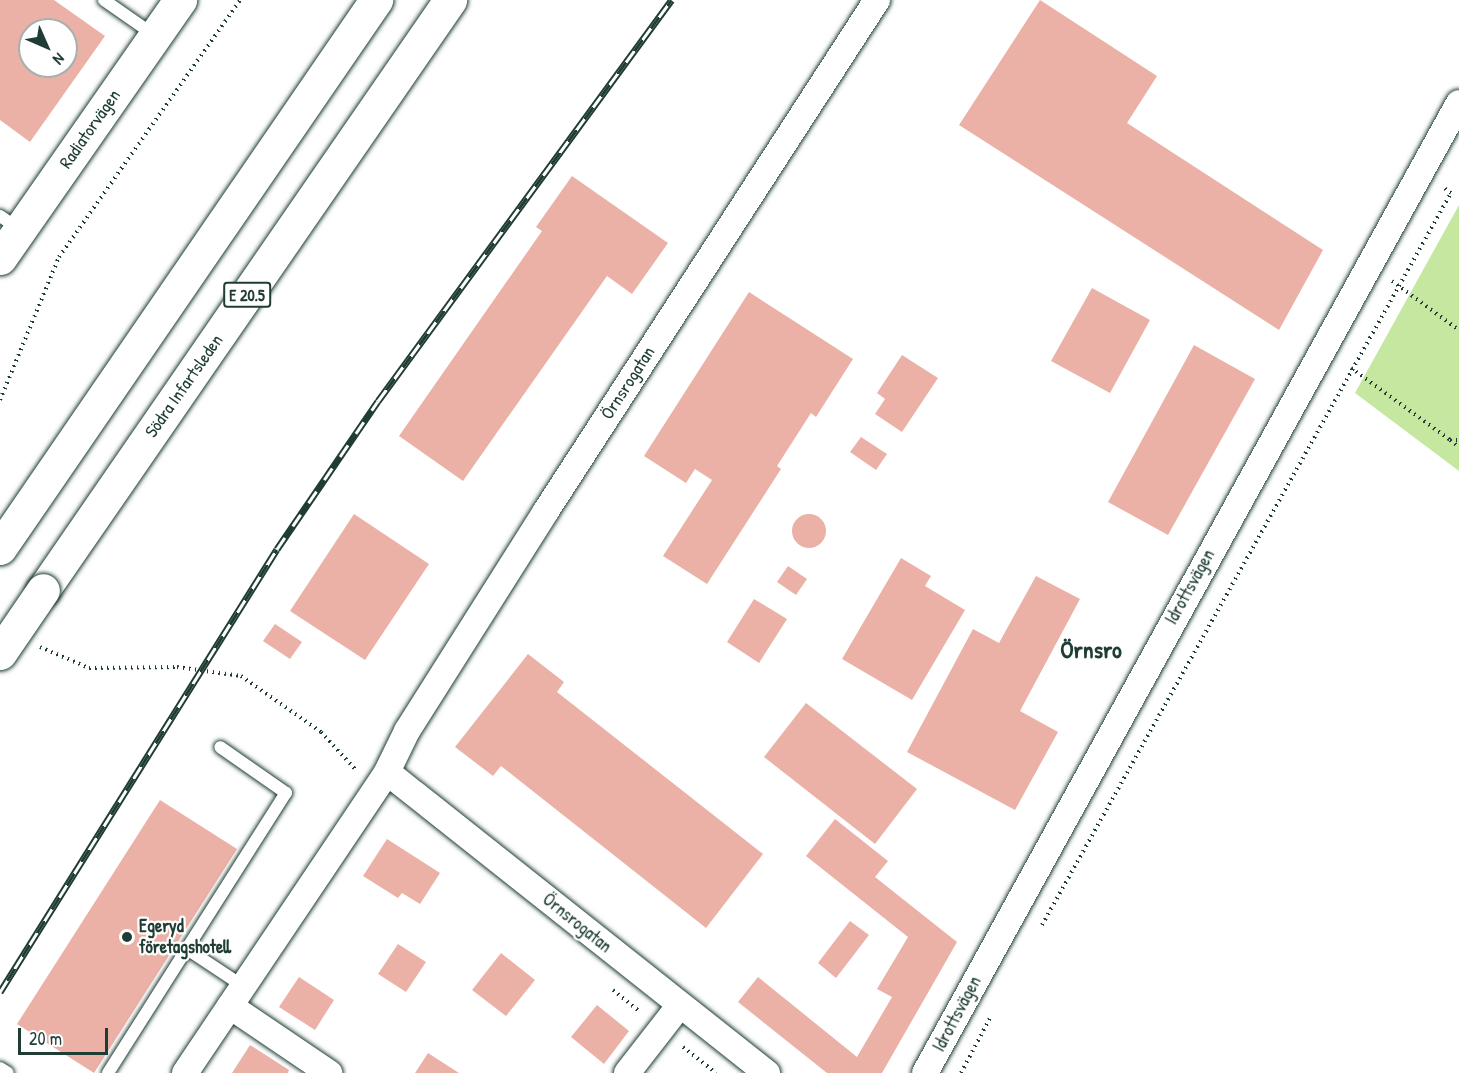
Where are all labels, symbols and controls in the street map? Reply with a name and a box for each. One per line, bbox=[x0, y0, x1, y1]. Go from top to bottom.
north arrow bbox=[18, 18, 78, 78]
text: N bbox=[49, 49, 70, 70]
street label: Radiatorvägen bbox=[55, 85, 125, 173]
road number: E 20.5 bbox=[223, 282, 271, 308]
street label: Södra Infartsleden bbox=[140, 330, 228, 442]
street label: Örnsrogatan bbox=[596, 342, 660, 424]
street label: Idrottsvägen bbox=[1161, 546, 1219, 628]
district label: Örnsro bbox=[1060, 636, 1122, 664]
street label: Örnsrogatan bbox=[538, 889, 616, 957]
place label: Egeryd företagshotell bbox=[139, 916, 231, 958]
marker: Egeryd företagshotell bbox=[120, 930, 134, 944]
street label: Idrottsvägen bbox=[928, 973, 986, 1055]
scale bar bbox=[21, 1016, 111, 1054]
text: 20 m bbox=[29, 1026, 62, 1051]

